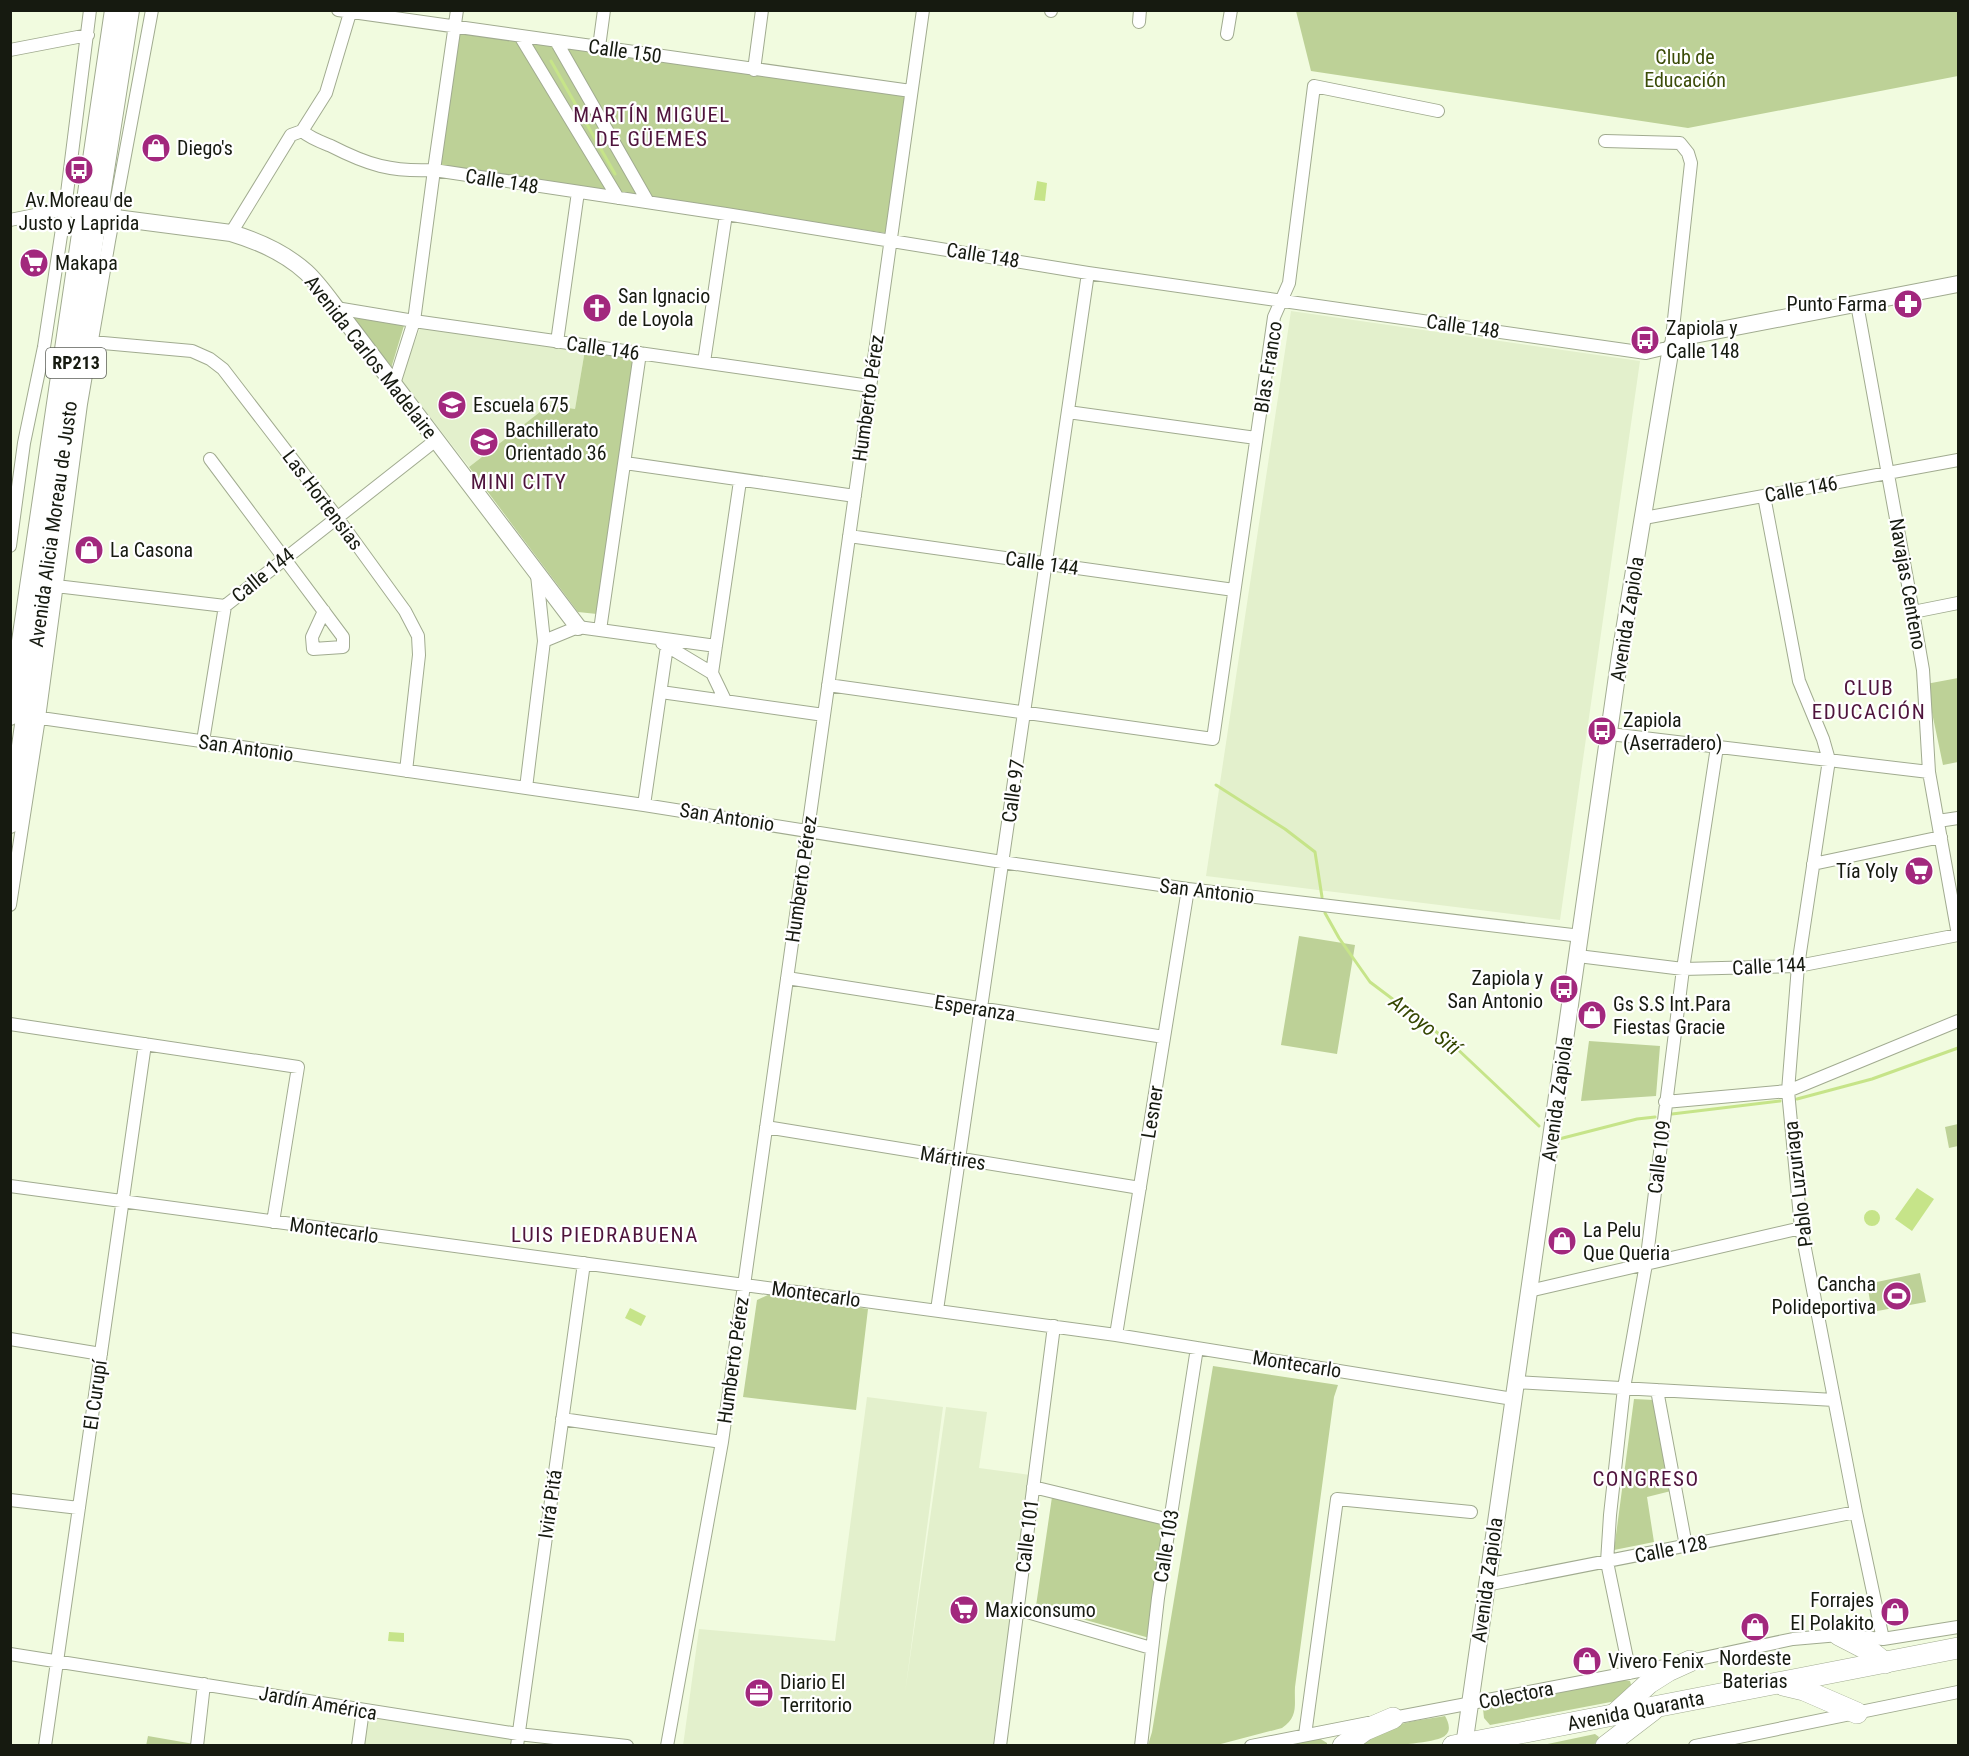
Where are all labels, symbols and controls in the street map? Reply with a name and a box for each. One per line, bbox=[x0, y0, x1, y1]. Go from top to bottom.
street label: Calle 150 bbox=[587, 34, 663, 68]
park label: Club de Educación bbox=[1644, 45, 1726, 92]
district label: MARTÍN MIGUEL DE GÜEMES bbox=[573, 103, 731, 151]
shop icon: Diego's bbox=[140, 132, 172, 164]
place label: Diego's bbox=[177, 136, 233, 160]
bus stop icon: Av.Moreau de Justo y Laprida bbox=[63, 154, 95, 186]
street label: Calle 148 bbox=[464, 163, 540, 199]
place label: Av.Moreau de Justo y Laprida bbox=[19, 188, 139, 235]
street label: Calle 148 bbox=[945, 237, 1021, 273]
supermarket icon: Makapa bbox=[18, 247, 50, 279]
place label: Makapa bbox=[55, 251, 118, 275]
street label: Avenida Carlos Madelaire bbox=[300, 271, 442, 443]
place label: San Ignacio de Loyola bbox=[618, 284, 710, 331]
pharmacy icon: Punto Farma bbox=[1892, 288, 1924, 320]
church icon: San Ignacio de Loyola bbox=[581, 292, 613, 324]
place label: Punto Farma bbox=[1787, 292, 1887, 316]
street label: Calle 148 bbox=[1425, 309, 1501, 343]
place label: Zapiola y Calle 148 bbox=[1666, 316, 1740, 363]
street label: Blas Franco bbox=[1249, 319, 1287, 415]
bus stop icon: Zapiola y Calle 148 bbox=[1629, 324, 1661, 356]
street label: Calle 146 bbox=[565, 331, 641, 365]
street label: Humberto Pérez bbox=[847, 333, 889, 463]
road number: RP213 bbox=[46, 348, 106, 378]
school or university icon: Escuela 675 bbox=[436, 389, 468, 421]
place label: Escuela 675 bbox=[473, 393, 569, 417]
street label: Avenida Alicia Moreau de Justo bbox=[24, 399, 82, 649]
place label: Bachillerato Orientado 36 bbox=[505, 418, 607, 465]
school or university icon: Bachillerato Orientado 36 bbox=[468, 426, 500, 458]
street label: Las Hortensias bbox=[278, 445, 368, 555]
district label: MINI CITY bbox=[471, 470, 567, 494]
street label: Calle 146 bbox=[1763, 471, 1839, 507]
street label: Navajas Centeno bbox=[1885, 516, 1931, 652]
shop icon: La Casona bbox=[73, 534, 105, 566]
place label: La Casona bbox=[110, 538, 193, 562]
street label: Calle 144 bbox=[227, 542, 299, 608]
street label: Calle 144 bbox=[1004, 546, 1080, 580]
street label: Avenida Zapiola bbox=[1605, 555, 1649, 683]
district label: CLUB EDUCACIÓN bbox=[1812, 676, 1926, 724]
place label: Zapiola (Aserradero) bbox=[1623, 708, 1722, 755]
bus stop icon: Zapiola (Aserradero) bbox=[1586, 715, 1618, 747]
street label: San Antonio bbox=[197, 729, 295, 767]
street label: Calle 97 bbox=[997, 758, 1029, 824]
street label: San Antonio bbox=[678, 798, 776, 836]
street label: Humberto Pérez bbox=[780, 814, 822, 944]
supermarket icon: Tía Yoly bbox=[1903, 855, 1935, 887]
place label: Tía Yoly bbox=[1836, 859, 1898, 883]
street label: San Antonio bbox=[1158, 873, 1256, 909]
street label: Calle 144 bbox=[1732, 952, 1807, 980]
place label: Zapiola y San Antonio bbox=[1447, 966, 1543, 1013]
bus stop icon: Zapiola y San Antonio bbox=[1548, 973, 1580, 1005]
water label: Arroyo Sití bbox=[1384, 989, 1468, 1062]
street label: Esperanza bbox=[933, 990, 1017, 1026]
place label: Gs S.S Int.Para Fiestas Gracie bbox=[1613, 992, 1731, 1039]
shop icon: Gs S.S Int.Para Fiestas Gracie bbox=[1576, 999, 1608, 1031]
street label: Avenida Zapiola bbox=[1536, 1035, 1578, 1163]
street label: Lesner bbox=[1136, 1084, 1168, 1140]
street label: Calle 109 bbox=[1643, 1119, 1675, 1195]
street label: Pablo Luzuriaga bbox=[1778, 1120, 1818, 1248]
street label: Mártires bbox=[918, 1141, 988, 1175]
street label: Montecarlo bbox=[288, 1212, 380, 1248]
place label: La Pelu Que Queria bbox=[1583, 1218, 1670, 1265]
district label: LUIS PIEDRABUENA bbox=[511, 1223, 699, 1247]
shop icon: La Pelu Que Queria bbox=[1546, 1225, 1578, 1257]
place label: Cancha Polideportiva bbox=[1772, 1272, 1876, 1319]
street label: Montecarlo bbox=[770, 1276, 862, 1312]
sports icon: Cancha Polideportiva bbox=[1881, 1280, 1913, 1312]
street label: Humberto Pérez bbox=[712, 1295, 754, 1425]
street label: Montecarlo bbox=[1251, 1345, 1343, 1383]
street label: El Curupí bbox=[78, 1357, 112, 1432]
district label: CONGRESO bbox=[1592, 1467, 1700, 1491]
street label: Ivirá Pitá bbox=[533, 1468, 567, 1540]
street label: Calle 101 bbox=[1011, 1498, 1043, 1574]
street label: Calle 103 bbox=[1148, 1508, 1184, 1584]
street label: Avenida Zapiola bbox=[1466, 1516, 1508, 1644]
street label: Calle 128 bbox=[1633, 1530, 1709, 1568]
place label: Forrajes El Polakito bbox=[1790, 1588, 1874, 1635]
supermarket icon: Maxiconsumo bbox=[948, 1594, 980, 1626]
shop icon: Forrajes El Polakito bbox=[1879, 1596, 1911, 1628]
place label: Maxiconsumo bbox=[985, 1598, 1096, 1622]
shop icon: Nordeste Baterias bbox=[1739, 1611, 1771, 1643]
shop icon: Vivero Fenix bbox=[1571, 1645, 1603, 1677]
place label: Nordeste Baterias bbox=[1719, 1646, 1791, 1693]
place label: Vivero Fenix bbox=[1608, 1649, 1704, 1673]
place label: Diario El Territorio bbox=[780, 1670, 852, 1717]
street label: Colectora bbox=[1477, 1676, 1555, 1714]
office icon: Diario El Territorio bbox=[743, 1677, 775, 1709]
street label: Jardín América bbox=[257, 1681, 379, 1725]
street label: Avenida Quaranta bbox=[1565, 1686, 1706, 1736]

